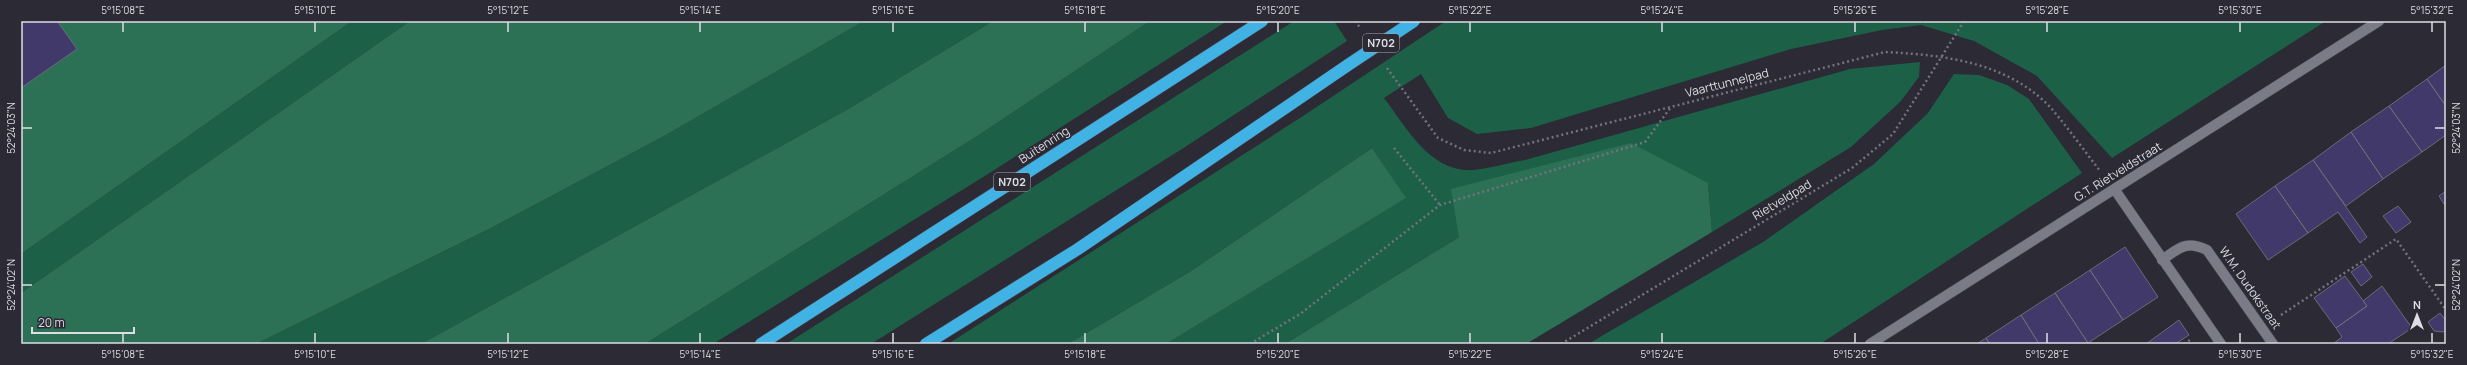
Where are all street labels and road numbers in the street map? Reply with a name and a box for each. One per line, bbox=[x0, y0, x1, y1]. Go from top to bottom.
road number: N702 bbox=[1363, 34, 1399, 52]
street label: Vaarttunnelpad bbox=[1683, 64, 1770, 101]
street label: Buitenring bbox=[1015, 122, 1072, 167]
street label: G.T. Rietveldstraat bbox=[2071, 138, 2165, 205]
road number: N702 bbox=[994, 173, 1030, 191]
street label: Rietveldpad bbox=[1749, 175, 1814, 224]
street label: W.M. Dudokstraat bbox=[2215, 243, 2285, 333]

